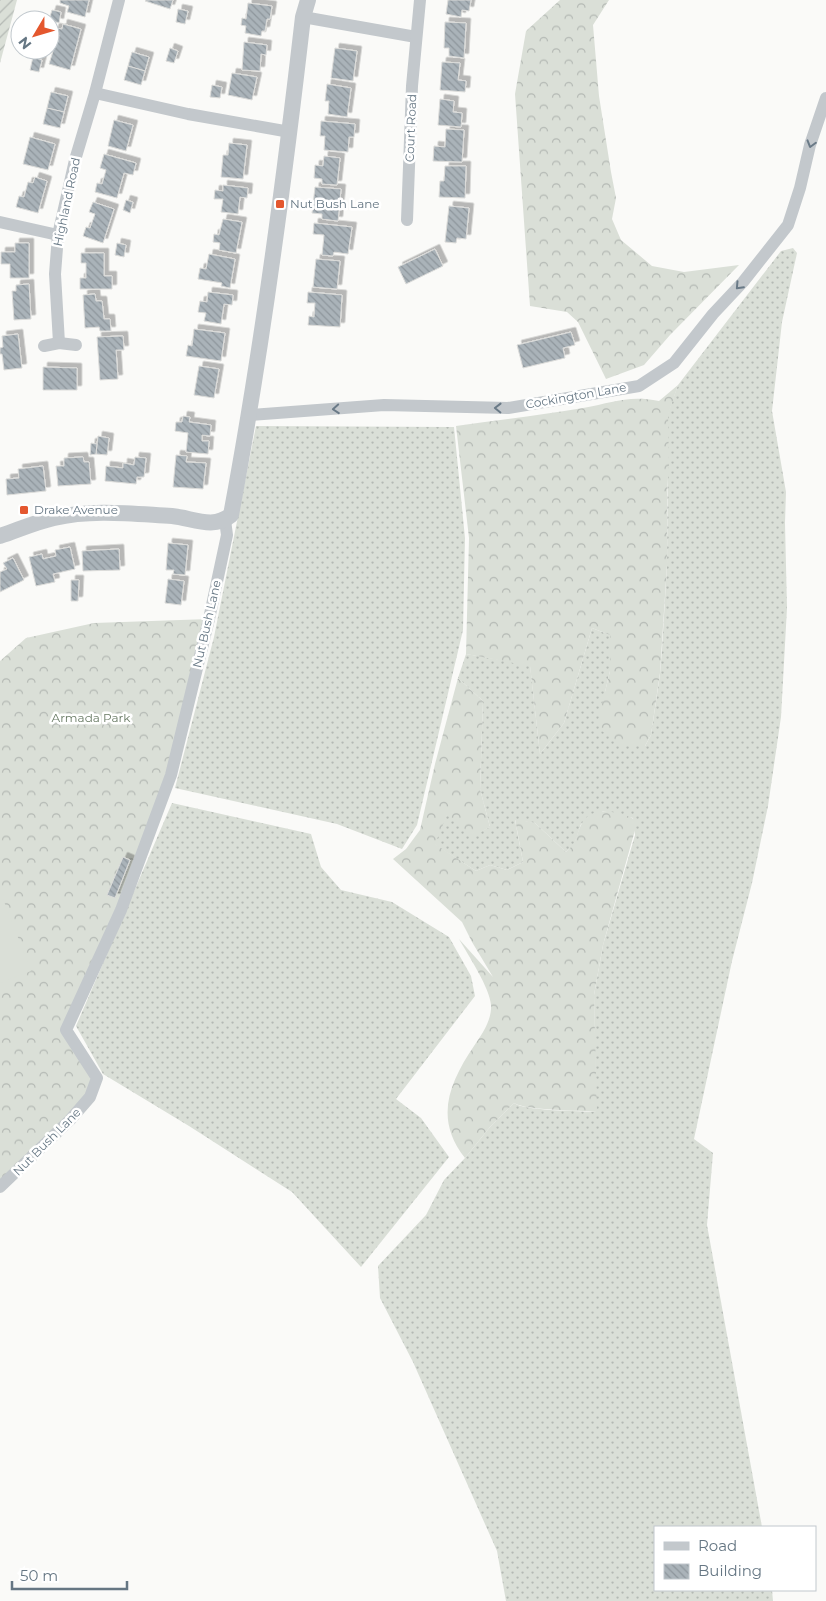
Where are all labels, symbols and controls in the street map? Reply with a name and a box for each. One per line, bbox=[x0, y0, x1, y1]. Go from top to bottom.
north arrow bbox=[10, 10, 60, 60]
text: N bbox=[14, 33, 35, 53]
street label: Court Road bbox=[402, 94, 419, 162]
one-way arrow bbox=[806, 139, 816, 148]
street label: Highland Road bbox=[50, 156, 83, 248]
place label: Nut Bush Lane bbox=[290, 196, 380, 211]
marker: Nut Bush Lane bbox=[274, 198, 286, 210]
one-way arrow bbox=[736, 281, 745, 290]
street label: Cockington Lane bbox=[524, 379, 627, 412]
one-way arrow bbox=[332, 403, 340, 414]
one-way arrow bbox=[494, 403, 502, 413]
place label: Drake Avenue bbox=[34, 502, 118, 517]
marker: Drake Avenue bbox=[18, 504, 30, 516]
street label: Nut Bush Lane bbox=[189, 579, 224, 669]
park label: Armada Park bbox=[52, 710, 131, 725]
street label: Nut Bush Lane bbox=[10, 1105, 84, 1179]
legend bbox=[654, 1526, 816, 1591]
text: Road bbox=[698, 1536, 737, 1555]
scale bar bbox=[12, 1558, 128, 1590]
text: Building bbox=[698, 1561, 762, 1580]
text: 50 m bbox=[20, 1566, 58, 1585]

